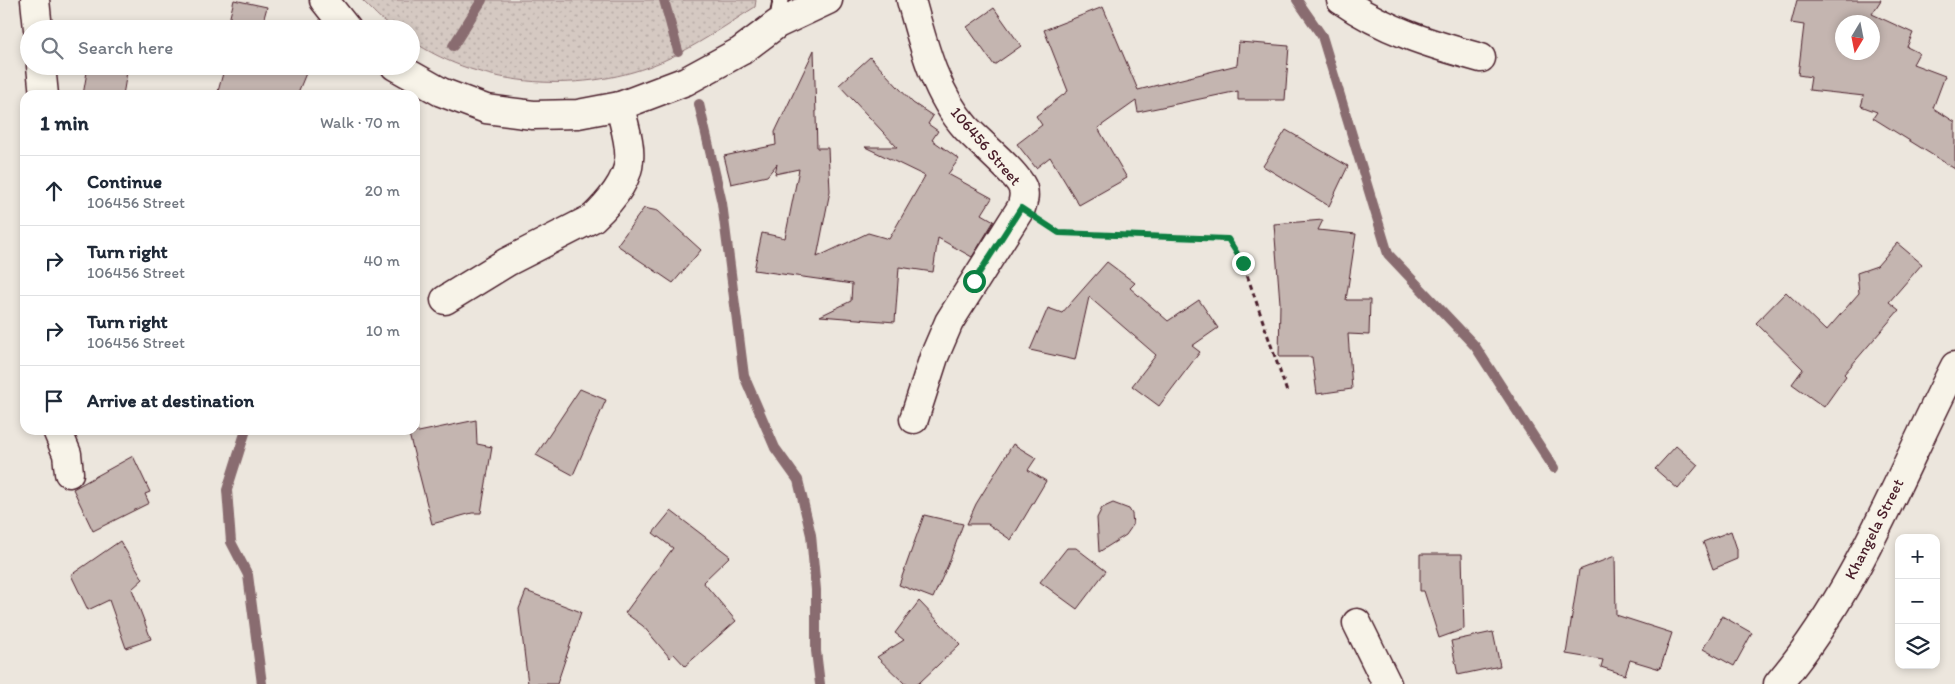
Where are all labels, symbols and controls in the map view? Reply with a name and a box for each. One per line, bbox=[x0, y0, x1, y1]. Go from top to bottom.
north arrow bbox=[1835, 15, 1880, 60]
search box bbox=[20, 20, 420, 75]
icon: search bbox=[38, 34, 66, 62]
text: Search here bbox=[78, 36, 173, 59]
street label: 106456 Street bbox=[947, 103, 1025, 189]
text: 1 min bbox=[40, 110, 89, 135]
text: Walk · 70 m bbox=[320, 113, 400, 132]
text: Continue bbox=[87, 170, 162, 193]
icon: ahead bbox=[40, 177, 68, 205]
text: 20 m bbox=[365, 181, 400, 200]
text: 106456 Street bbox=[87, 193, 185, 212]
text: Turn right bbox=[87, 240, 168, 263]
icon: right bbox=[40, 247, 68, 275]
text: 40 m bbox=[363, 251, 400, 270]
route end bbox=[1232, 252, 1255, 275]
text: 106456 Street bbox=[87, 263, 185, 282]
route start bbox=[963, 270, 986, 293]
text: Turn right bbox=[87, 310, 168, 333]
icon: right bbox=[40, 317, 68, 345]
text: 10 m bbox=[366, 321, 400, 340]
text: 106456 Street bbox=[87, 333, 185, 352]
icon: arrive bbox=[40, 387, 68, 415]
text: Arrive at destination bbox=[87, 389, 254, 412]
street label: Khangela Street bbox=[1840, 475, 1908, 583]
map controls bbox=[1895, 534, 1940, 669]
button: + bbox=[1895, 534, 1940, 579]
button: − bbox=[1895, 579, 1940, 624]
button: layers bbox=[1895, 624, 1940, 669]

